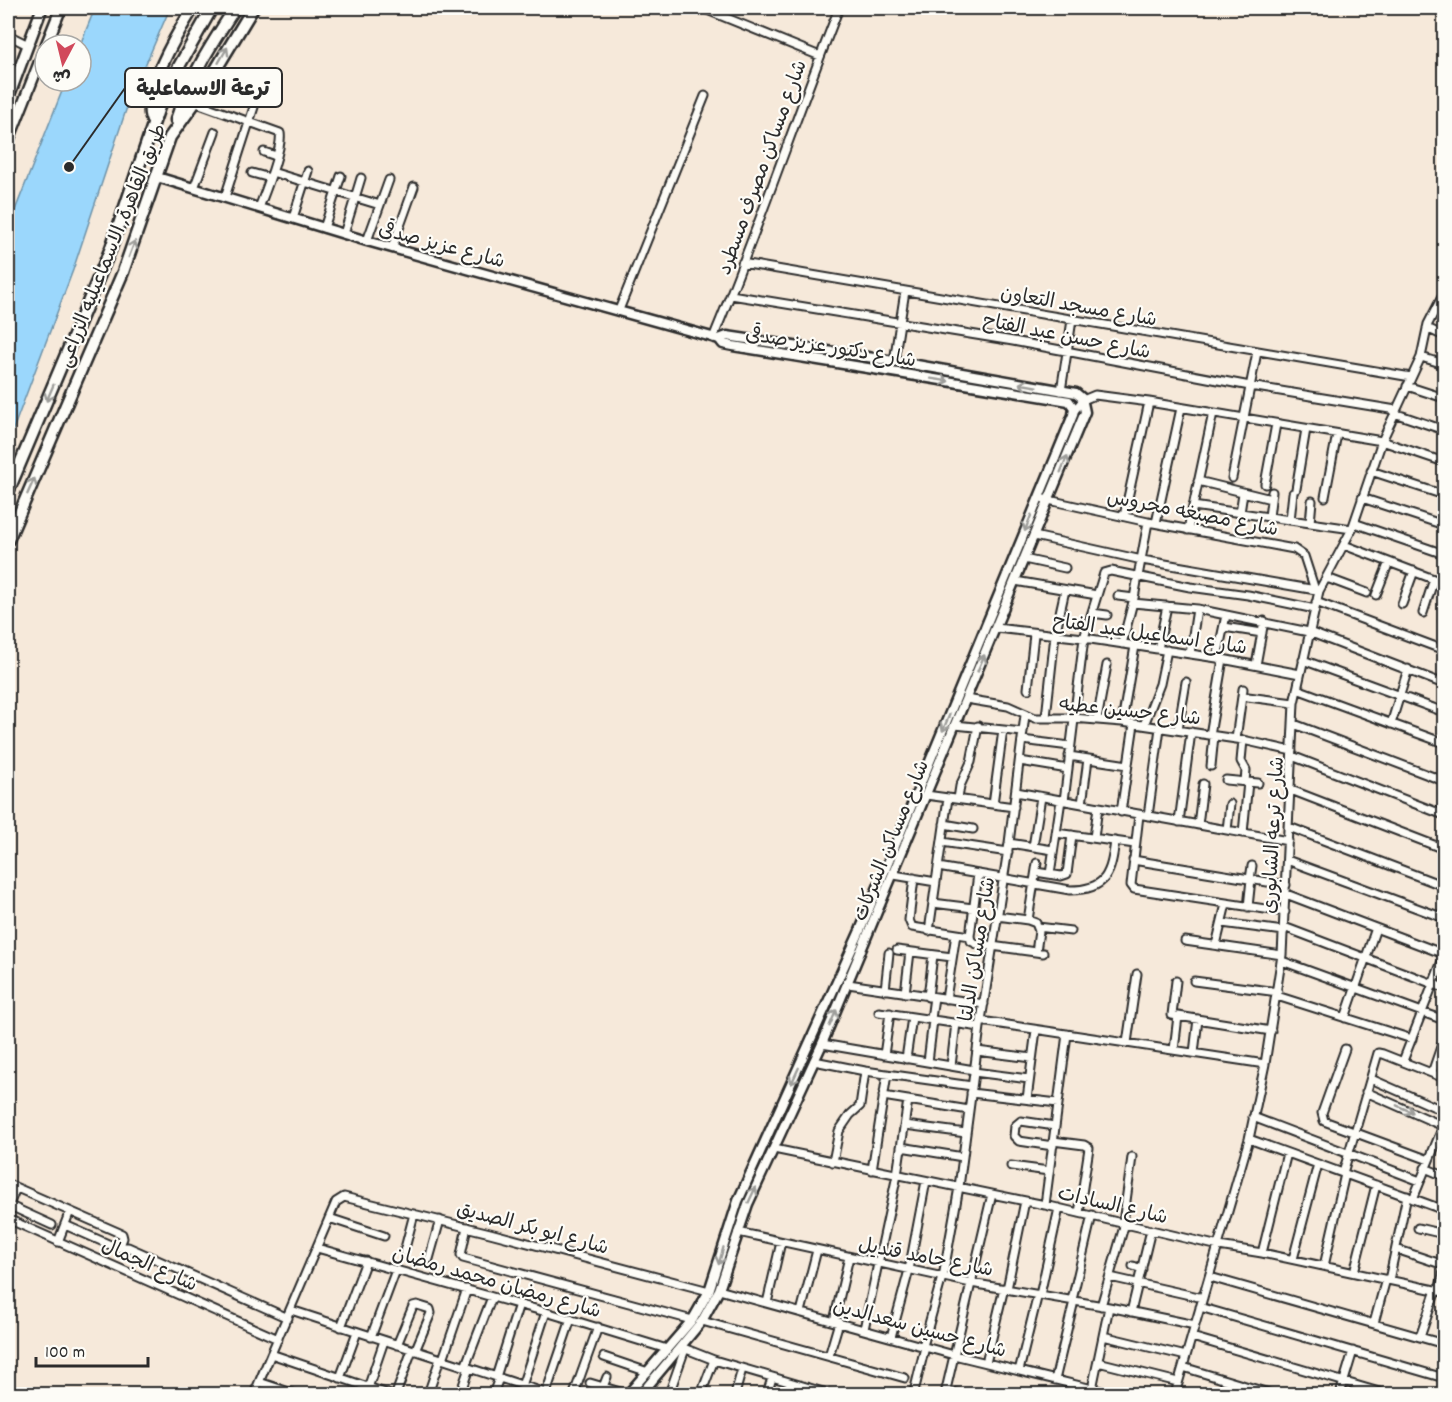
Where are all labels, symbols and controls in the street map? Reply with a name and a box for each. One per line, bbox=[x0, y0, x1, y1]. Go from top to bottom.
north arrow bbox=[33, 33, 93, 93]
one-way arrow bbox=[217, 47, 229, 64]
street label: شارع مساكن مصرف مسطرد bbox=[712, 57, 816, 279]
text: ش bbox=[51, 63, 72, 88]
callout: ترعة الاسماعلية bbox=[125, 68, 282, 107]
text: ترعة الاسماعلية bbox=[136, 76, 271, 106]
street label: طريق القاهرة, الاسماعيليه الزراعى bbox=[52, 120, 176, 372]
street label: شارع عزيز صدقى bbox=[375, 215, 508, 277]
one-way arrow bbox=[127, 240, 138, 259]
street label: شارع مسجد التعاون bbox=[998, 280, 1159, 335]
street label: شارع حسن عبد الفتاح bbox=[980, 308, 1153, 368]
street label: شارع دكتور عزيز صدقى bbox=[743, 320, 918, 376]
one-way arrow bbox=[930, 375, 950, 386]
one-way arrow bbox=[1019, 379, 1038, 390]
one-way arrow bbox=[44, 383, 56, 401]
one-way arrow bbox=[1059, 455, 1070, 474]
one-way arrow bbox=[26, 478, 37, 496]
street label: شارع مصبغه محروس bbox=[1104, 485, 1281, 545]
one-way arrow bbox=[1022, 513, 1033, 532]
street label: شارع اسماعيل عبد الفتاح bbox=[1051, 608, 1249, 663]
one-way arrow bbox=[976, 655, 987, 673]
street label: شارع حسين عطيه bbox=[1057, 692, 1202, 734]
one-way arrow bbox=[940, 713, 951, 731]
street label: شارع مساكن الشركات bbox=[848, 756, 938, 926]
street label: شارع ترعه الشابورى bbox=[1257, 756, 1293, 915]
street label: شارع مساكن الدلتا bbox=[954, 875, 1004, 1024]
one-way arrow bbox=[828, 1009, 839, 1028]
one-way arrow bbox=[789, 1067, 800, 1085]
one-way arrow bbox=[1395, 1104, 1413, 1115]
street label: شارع السادات bbox=[1054, 1181, 1170, 1233]
one-way arrow bbox=[746, 1187, 758, 1205]
street label: شارع ابو بكر الصديق bbox=[453, 1196, 611, 1264]
street label: شارع حامد قنديل bbox=[856, 1232, 995, 1286]
street label: شارع الجمال bbox=[96, 1233, 201, 1300]
street label: شارع رمضان محمد رمضان bbox=[388, 1241, 604, 1327]
one-way arrow bbox=[715, 1246, 726, 1265]
street label: شارع حسين سعدالدين bbox=[829, 1293, 1009, 1367]
scale bar bbox=[36, 1330, 148, 1368]
text: 100 m bbox=[45, 1341, 85, 1366]

